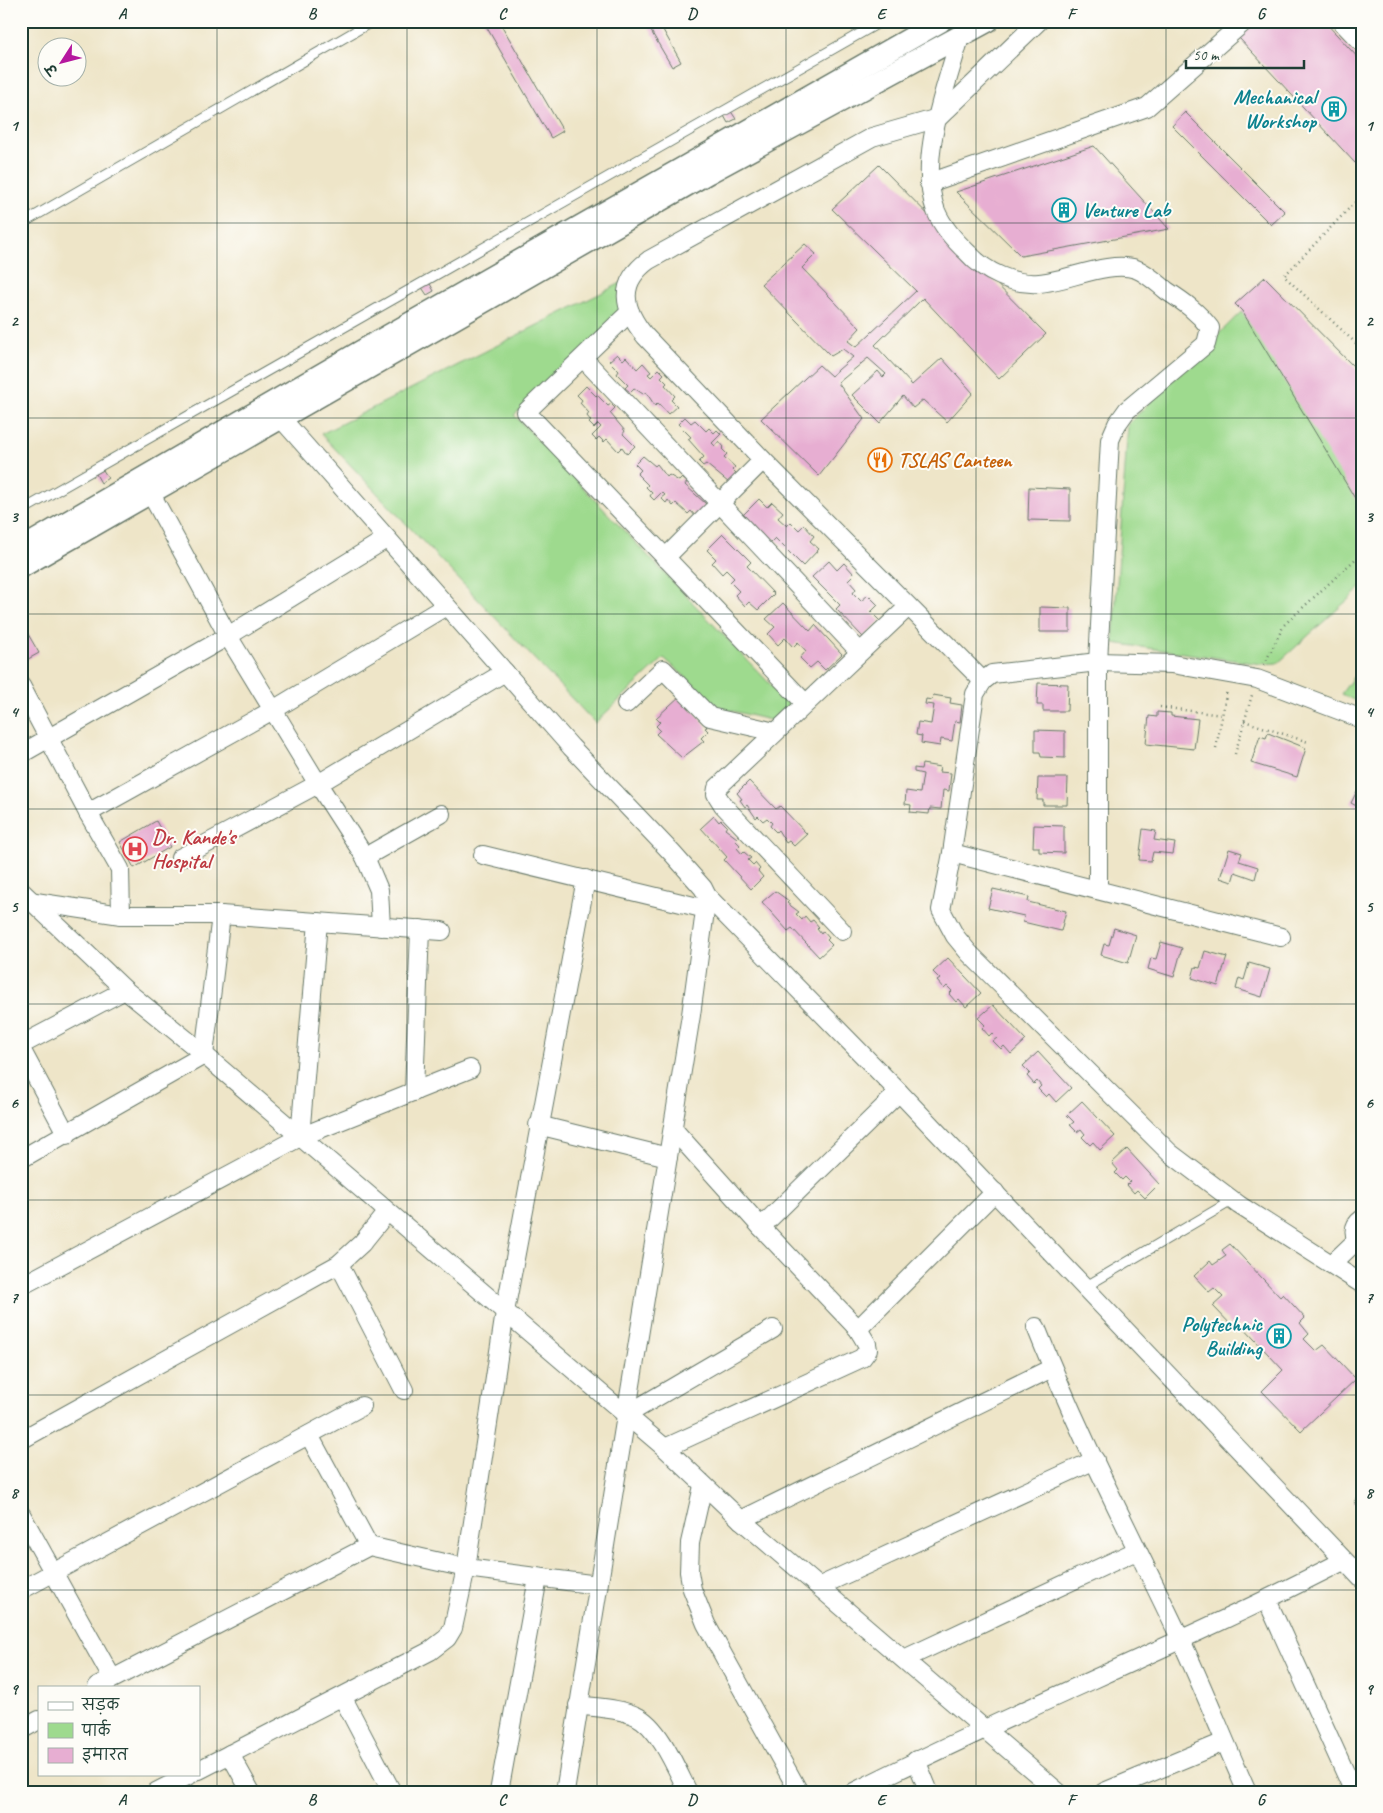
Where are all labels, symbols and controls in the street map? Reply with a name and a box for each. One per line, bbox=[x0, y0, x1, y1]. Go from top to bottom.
text: A bbox=[118, 4, 128, 24]
text: B bbox=[308, 4, 318, 24]
text: C bbox=[498, 4, 508, 24]
text: D bbox=[687, 4, 698, 24]
text: E bbox=[877, 4, 888, 24]
text: F bbox=[1067, 4, 1078, 24]
text: G bbox=[1257, 4, 1267, 24]
north arrow bbox=[38, 38, 88, 88]
scale bar bbox=[1186, 38, 1303, 70]
text: 50 m bbox=[1193, 46, 1220, 65]
text: उ bbox=[41, 59, 63, 80]
place label: Mechanical Workshop bbox=[1233, 84, 1320, 134]
building icon: Mechanical Workshop bbox=[1321, 96, 1347, 122]
text: 1 bbox=[10, 116, 19, 136]
text: 1 bbox=[1365, 116, 1374, 136]
building icon: Venture Lab bbox=[1051, 197, 1077, 223]
place label: Venture Lab bbox=[1082, 197, 1172, 223]
text: 2 bbox=[10, 311, 19, 331]
text: 2 bbox=[1365, 311, 1374, 331]
restaurant icon: TSLAS Canteen bbox=[867, 447, 893, 473]
place label: TSLAS Canteen bbox=[898, 447, 1013, 473]
text: 3 bbox=[10, 507, 19, 527]
text: 3 bbox=[1365, 507, 1374, 527]
text: 4 bbox=[10, 702, 19, 722]
text: 4 bbox=[1365, 702, 1374, 722]
place label: Dr. Kande's Hospital bbox=[152, 824, 238, 874]
hospital icon: Dr. Kande's Hospital bbox=[122, 836, 148, 862]
text: 5 bbox=[11, 897, 20, 917]
text: 5 bbox=[1366, 897, 1375, 917]
text: 6 bbox=[10, 1093, 19, 1113]
text: 6 bbox=[1365, 1093, 1374, 1113]
text: 7 bbox=[10, 1288, 19, 1308]
text: 7 bbox=[1365, 1288, 1374, 1308]
place label: Polytechnic Building bbox=[1182, 1311, 1263, 1361]
building icon: Polytechnic Building bbox=[1266, 1323, 1292, 1349]
text: 8 bbox=[10, 1483, 19, 1503]
text: 8 bbox=[1365, 1483, 1374, 1503]
text: 9 bbox=[10, 1679, 19, 1699]
text: 9 bbox=[1365, 1679, 1374, 1699]
legend bbox=[38, 1686, 200, 1776]
text: सड़क bbox=[81, 1696, 120, 1715]
text: पार्क bbox=[81, 1719, 112, 1741]
text: इमारत bbox=[82, 1746, 129, 1765]
text: A bbox=[118, 1790, 128, 1810]
text: B bbox=[308, 1790, 318, 1810]
text: C bbox=[498, 1790, 508, 1810]
text: D bbox=[687, 1790, 698, 1810]
text: E bbox=[877, 1790, 888, 1810]
text: F bbox=[1067, 1790, 1078, 1810]
text: G bbox=[1257, 1790, 1267, 1810]

